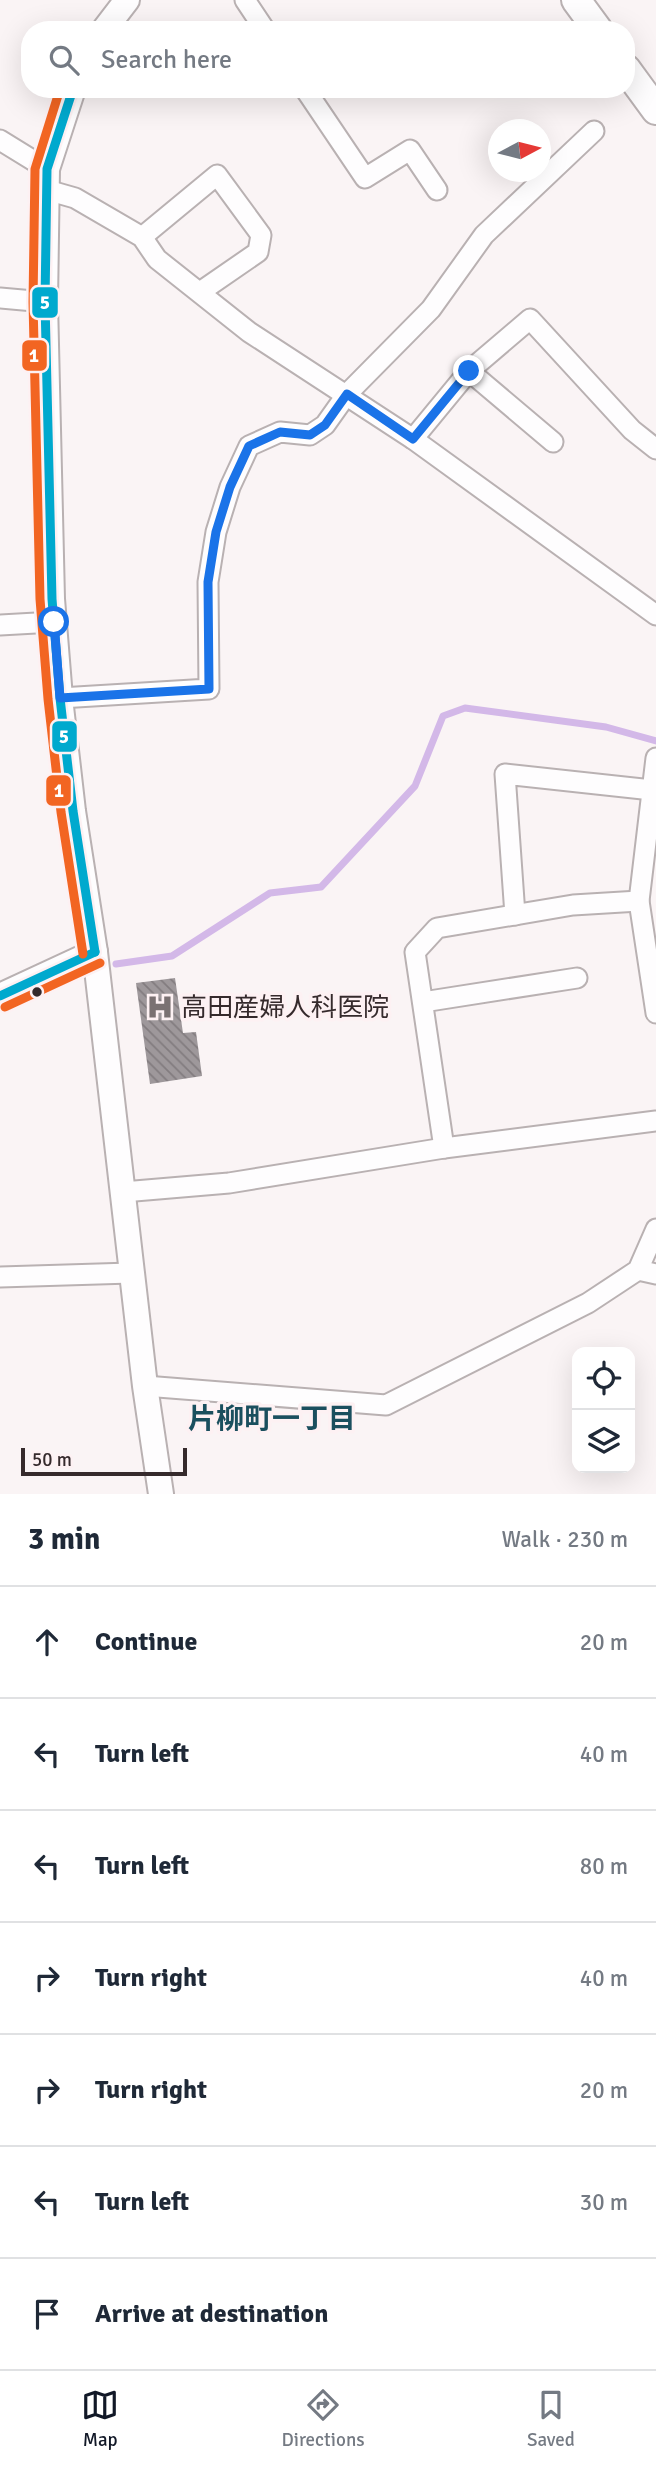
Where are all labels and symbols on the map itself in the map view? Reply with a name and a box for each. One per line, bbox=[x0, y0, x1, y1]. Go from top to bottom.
north arrow bbox=[488, 119, 551, 182]
line badge: 5 bbox=[31, 286, 59, 319]
text: 5 bbox=[40, 291, 50, 315]
line badge: 1 bbox=[21, 339, 48, 372]
text: 1 bbox=[29, 344, 39, 368]
route end bbox=[453, 355, 484, 386]
route start bbox=[38, 606, 69, 637]
line badge: 5 bbox=[51, 720, 78, 753]
text: 5 bbox=[59, 725, 69, 749]
line badge: 1 bbox=[45, 774, 72, 807]
text: 1 bbox=[54, 779, 64, 803]
unlabelled marker bbox=[30, 985, 44, 999]
hospital icon: 高田産婦人科医院 bbox=[145, 992, 175, 1022]
place label: 高田産婦人科医院 bbox=[181, 992, 389, 1024]
district label: 片柳町一丁目 bbox=[188, 1402, 356, 1436]
scale bar bbox=[21, 1445, 187, 1477]

